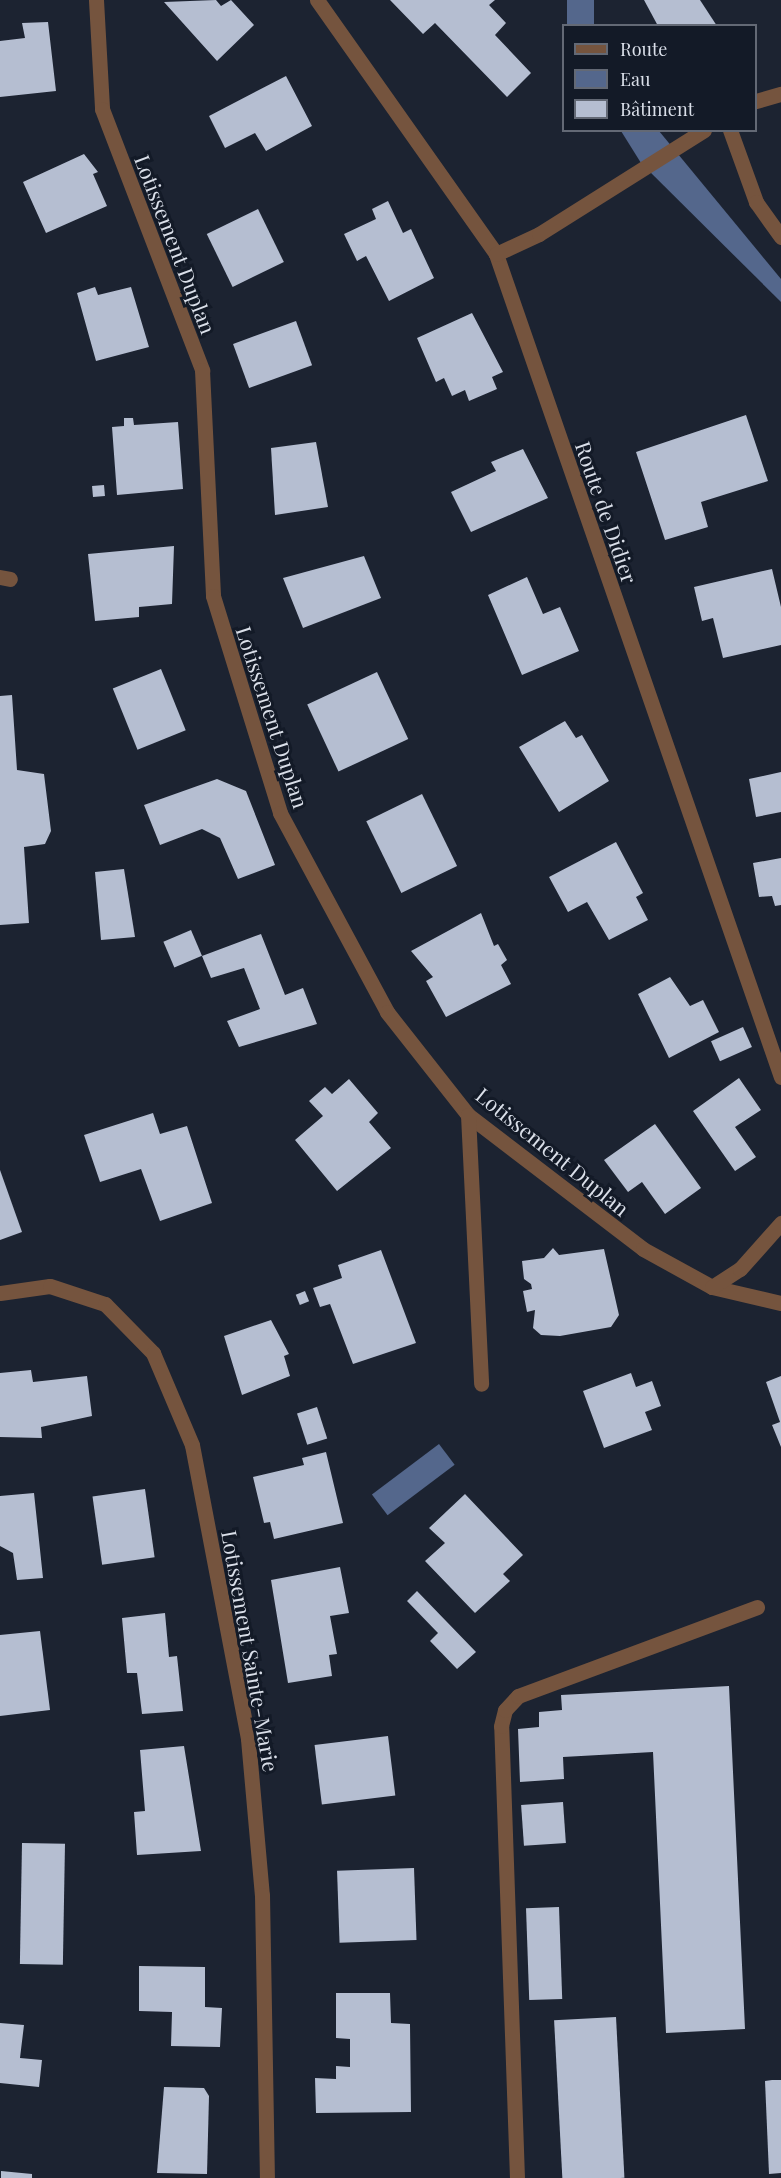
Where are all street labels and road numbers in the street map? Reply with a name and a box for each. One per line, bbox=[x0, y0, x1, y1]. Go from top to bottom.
street label: Lotissement Duplan bbox=[130, 151, 222, 337]
street label: Route de Didier bbox=[571, 438, 643, 586]
street label: Lotissement Duplan bbox=[232, 623, 314, 811]
street label: Lotissement Duplan bbox=[471, 1081, 635, 1221]
street label: Lotissement Sainte-Marie bbox=[217, 1528, 285, 1774]

